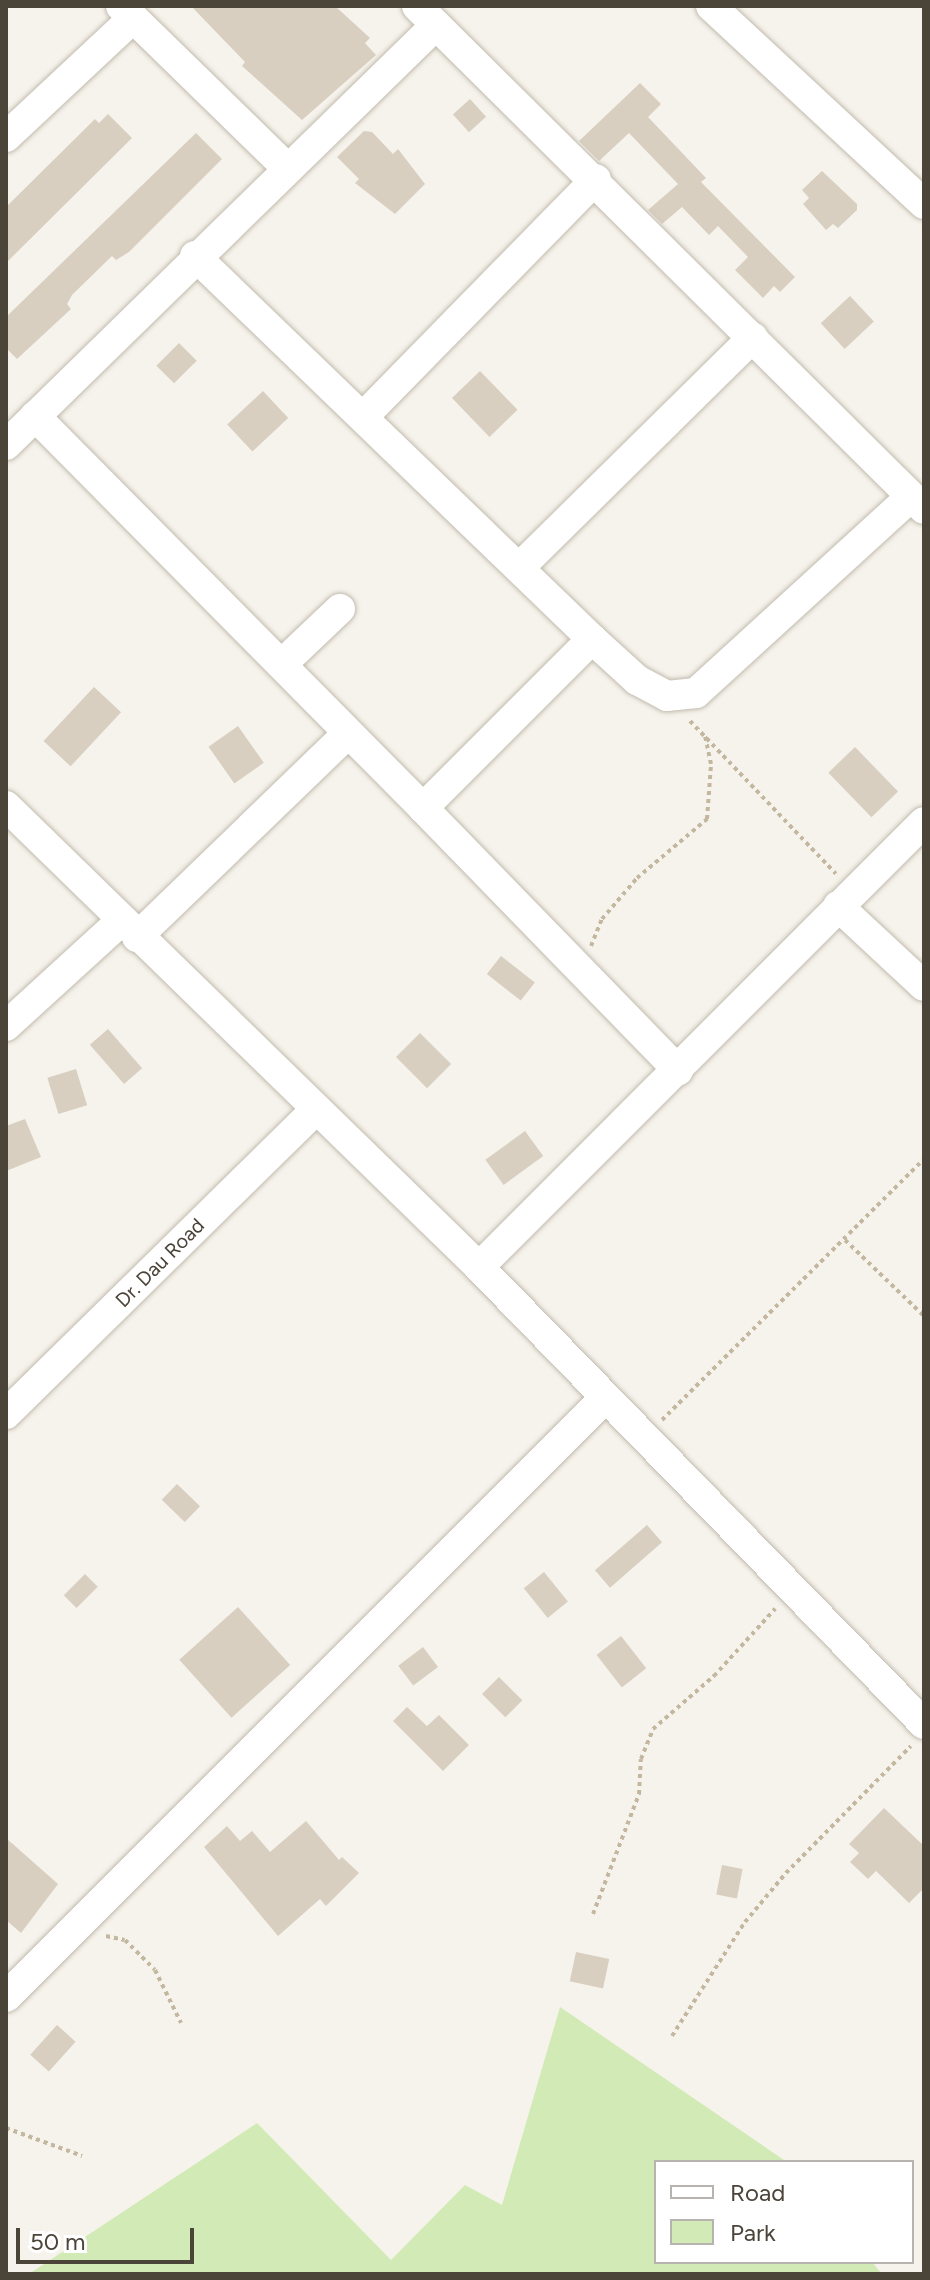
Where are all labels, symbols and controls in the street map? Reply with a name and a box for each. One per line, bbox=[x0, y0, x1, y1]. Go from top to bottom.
street label: Dr. Dau Road bbox=[111, 1214, 209, 1312]
legend bbox=[654, 2160, 914, 2264]
text: Road bbox=[730, 2178, 785, 2207]
scale bar bbox=[20, 2212, 198, 2262]
text: Park bbox=[730, 2218, 776, 2247]
text: 50 m bbox=[30, 2227, 86, 2256]

